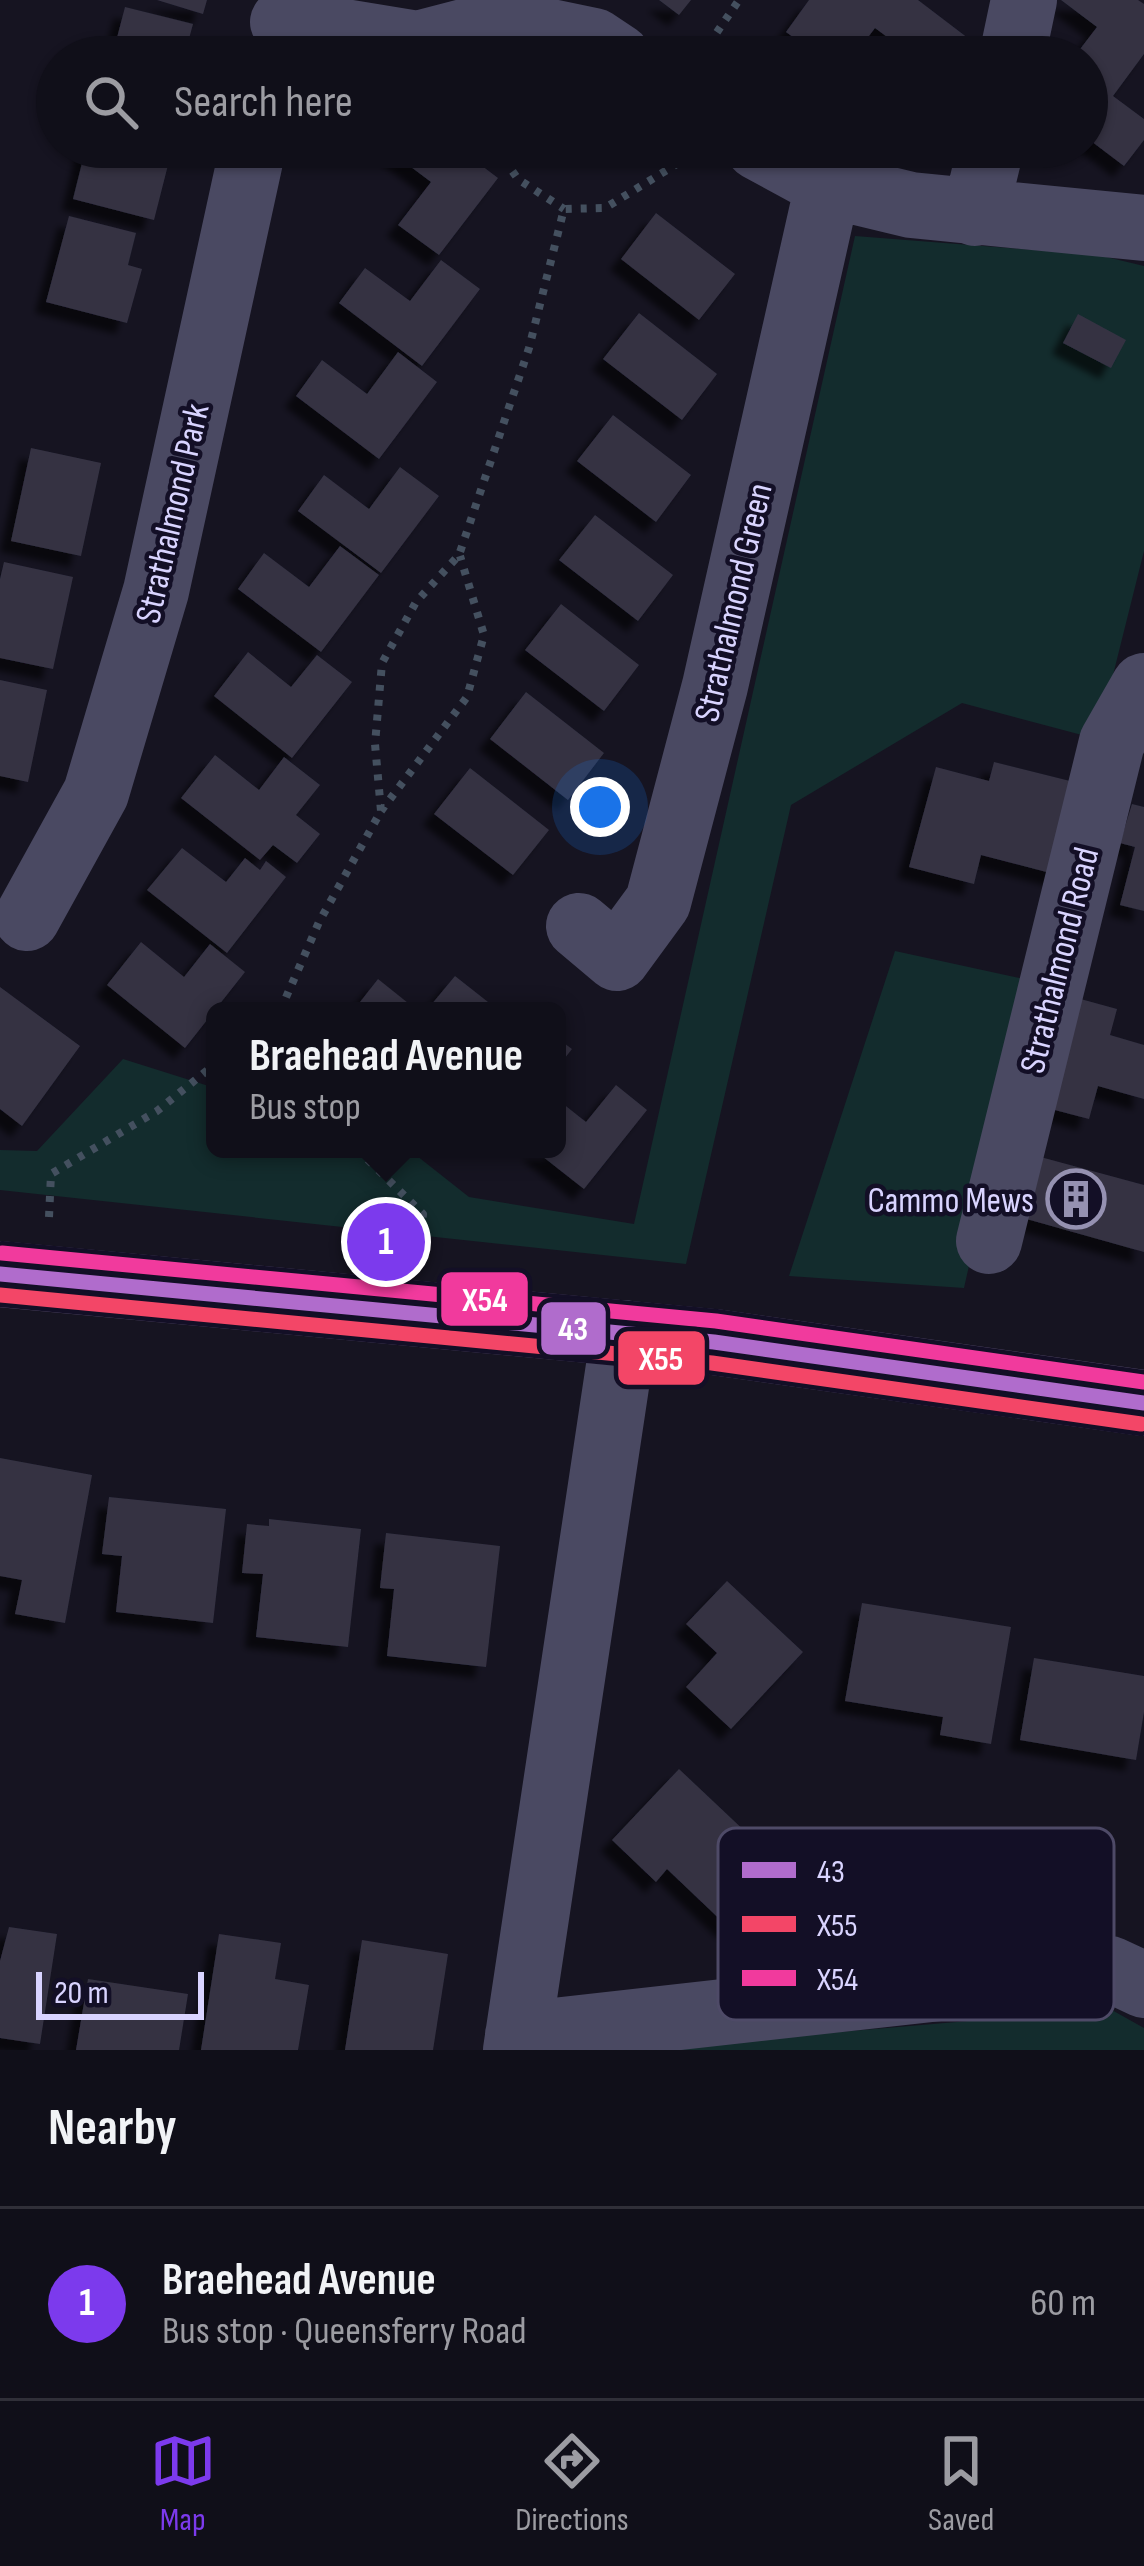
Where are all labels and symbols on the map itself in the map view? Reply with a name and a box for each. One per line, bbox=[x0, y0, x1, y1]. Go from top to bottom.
street label: Strathalmond Park bbox=[127, 399, 220, 627]
street label: Strathalmond Green bbox=[686, 479, 783, 726]
your location bbox=[570, 777, 630, 837]
street label: Strathalmond Road bbox=[1012, 843, 1109, 1078]
building icon: Cammo Mews bbox=[1045, 1168, 1107, 1230]
place label: Cammo Mews bbox=[868, 1180, 1034, 1223]
pin: 1 bbox=[347, 1197, 425, 1287]
line badge: X54 bbox=[439, 1270, 530, 1328]
text: X54 bbox=[461, 1281, 508, 1321]
line badge: 43 bbox=[539, 1300, 608, 1357]
text: 43 bbox=[558, 1310, 588, 1350]
line badge: X55 bbox=[616, 1329, 707, 1387]
text: X55 bbox=[638, 1340, 683, 1380]
legend bbox=[718, 1828, 1114, 2020]
text: 43 bbox=[817, 1852, 845, 1892]
text: X55 bbox=[816, 1906, 857, 1946]
text: X54 bbox=[816, 1960, 858, 2000]
scale bar bbox=[36, 1966, 204, 2019]

